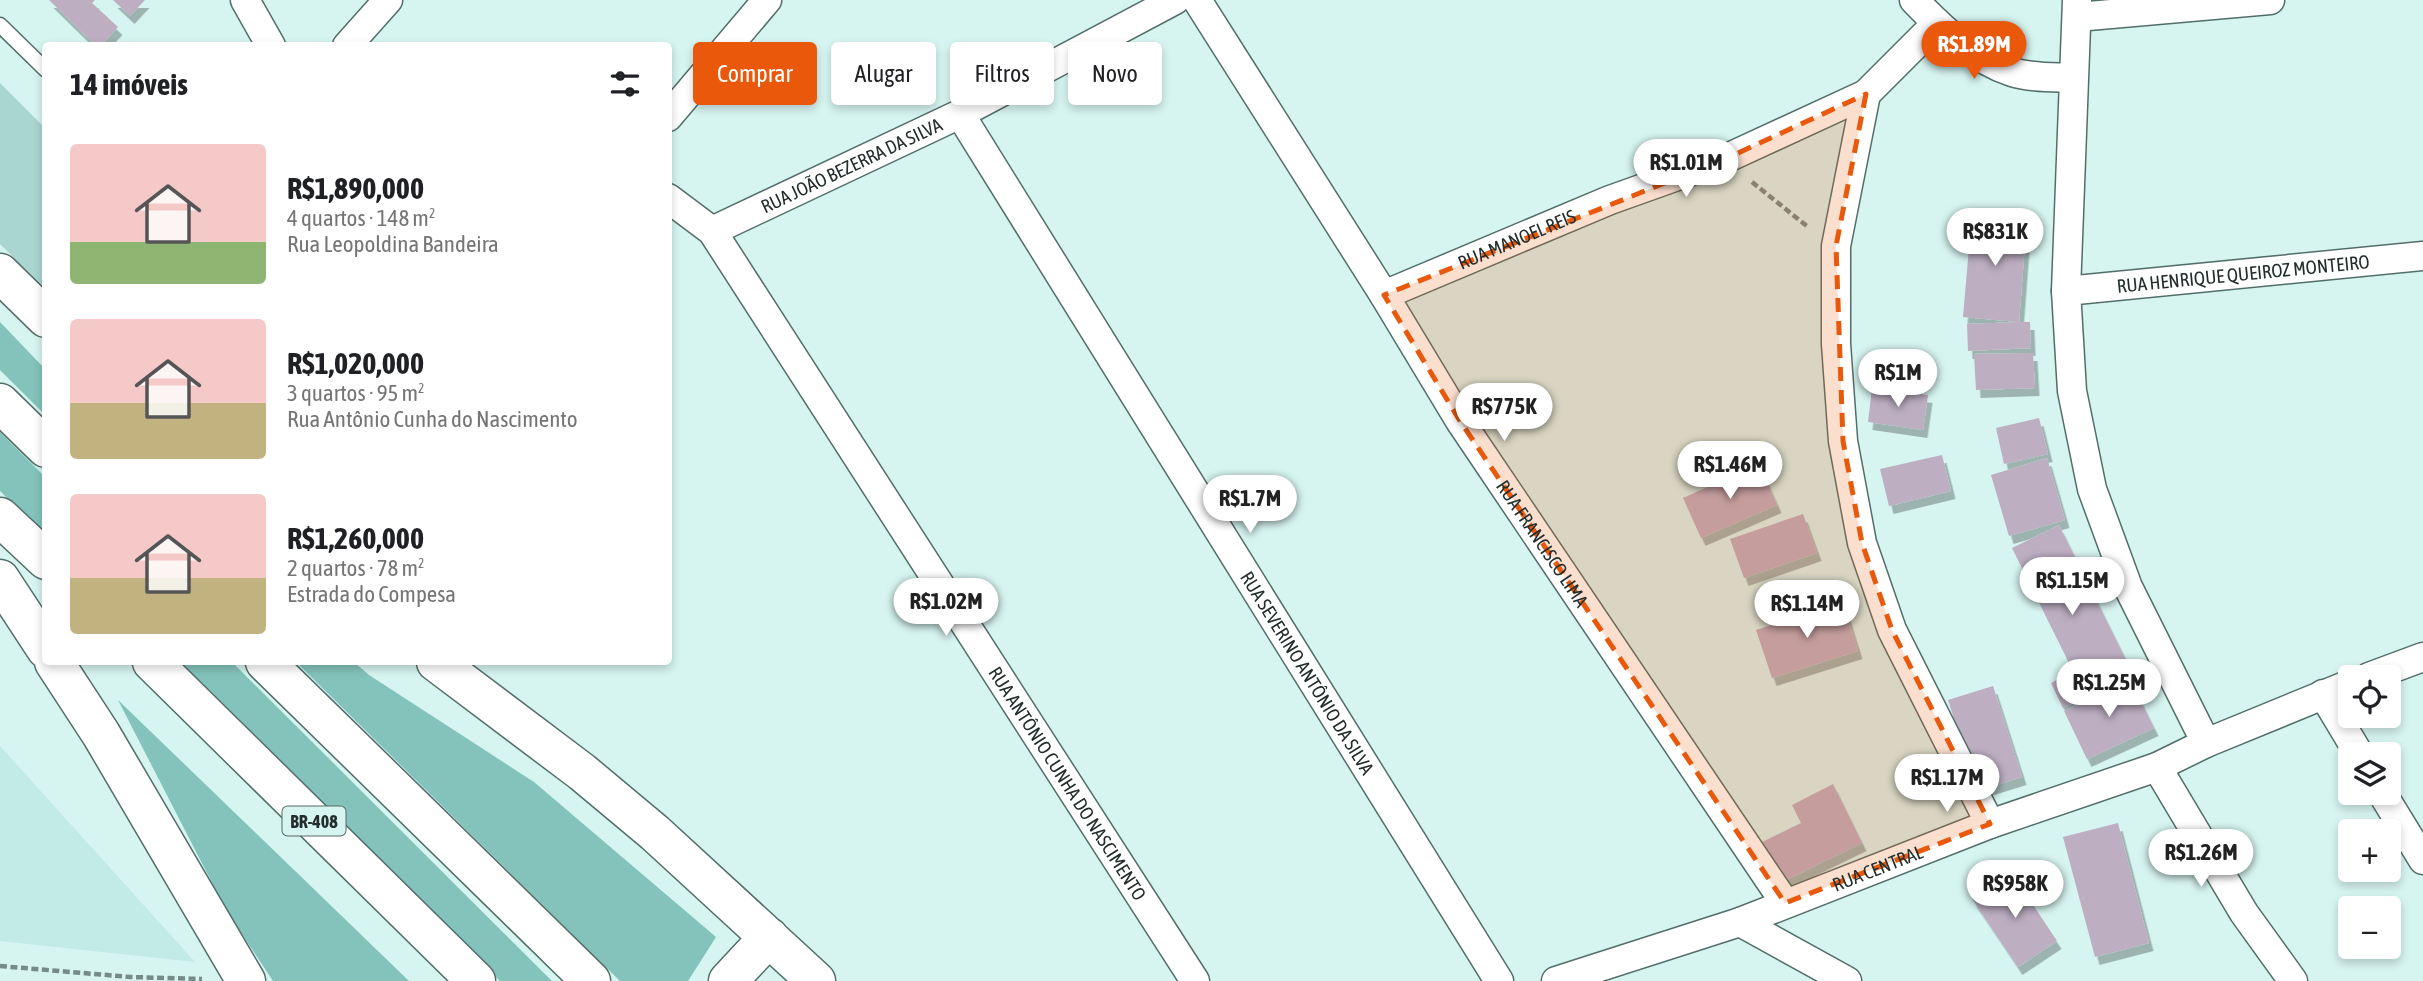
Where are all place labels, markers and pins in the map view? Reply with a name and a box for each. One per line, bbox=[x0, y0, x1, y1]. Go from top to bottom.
pin: R$1.89M bbox=[1909, 22, 2039, 81]
pin: R$1.01M bbox=[1621, 140, 1751, 199]
pin: R$831K bbox=[1938, 208, 2052, 268]
pin: R$1M bbox=[1857, 350, 1939, 409]
pin: R$775K bbox=[1447, 384, 1561, 443]
pin: R$1.46M bbox=[1665, 442, 1795, 501]
pin: R$1.7M bbox=[1193, 476, 1307, 535]
pin: R$1.15M bbox=[2007, 558, 2137, 617]
pin: R$1.02M bbox=[881, 578, 1011, 638]
pin: R$1.14M bbox=[1742, 580, 1872, 640]
pin: R$1.25M bbox=[2044, 660, 2174, 719]
pin: R$1.17M bbox=[1882, 754, 2012, 814]
pin: R$1.26M bbox=[2136, 830, 2266, 889]
pin: R$958K bbox=[1958, 860, 2072, 920]

